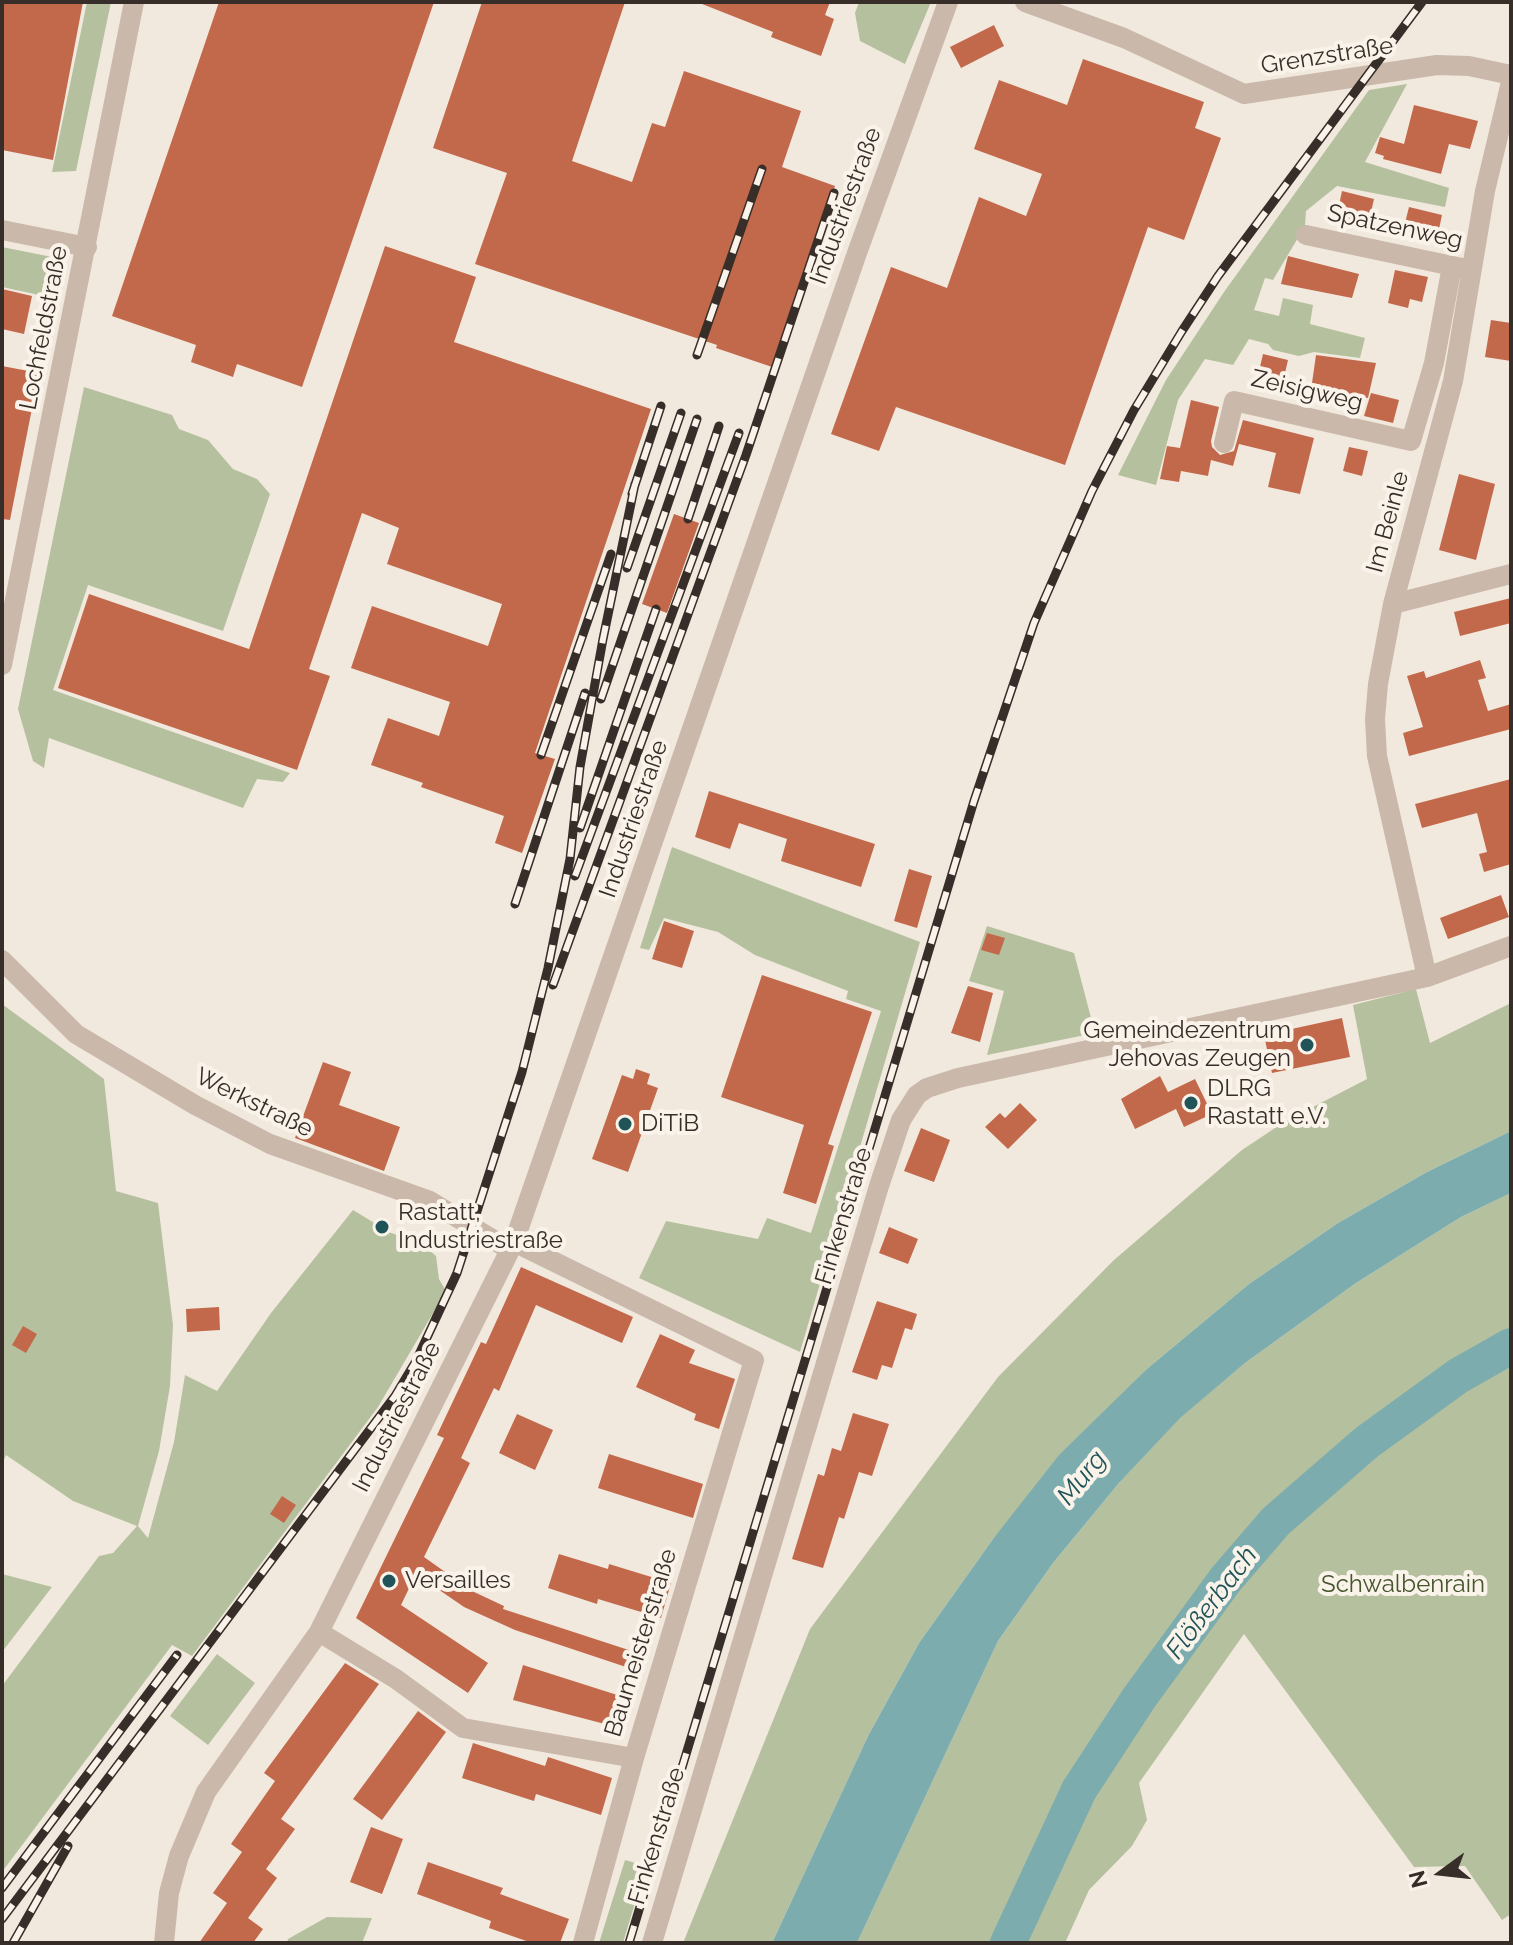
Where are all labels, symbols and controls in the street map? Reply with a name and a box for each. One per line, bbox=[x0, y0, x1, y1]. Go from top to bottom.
street label: Grenzstraße bbox=[1259, 31, 1395, 81]
street label: Industriestraße bbox=[804, 124, 888, 288]
street label: Spatzenweg bbox=[1325, 199, 1465, 255]
street label: Lochfeldstraße bbox=[14, 244, 74, 412]
street label: Zeisigweg bbox=[1248, 364, 1366, 418]
street label: Im Beinle bbox=[1361, 468, 1415, 576]
street label: Industriestraße bbox=[594, 736, 674, 902]
place label: Gemeindezentrum Jehovas Zeugen bbox=[1083, 1017, 1291, 1073]
marker: Gemeindezentrum Jehovas Zeugen bbox=[1298, 1036, 1316, 1054]
street label: Werkstraße bbox=[191, 1062, 317, 1144]
place label: DLRG Rastatt e.V. bbox=[1207, 1075, 1326, 1131]
marker: DLRG Rastatt e.V. bbox=[1182, 1094, 1200, 1112]
place label: DiTiB bbox=[641, 1110, 699, 1138]
marker: DiTiB bbox=[616, 1115, 634, 1133]
street label: Finkenstraße bbox=[809, 1144, 879, 1288]
place label: Rastatt, Industriestraße bbox=[398, 1199, 563, 1255]
marker: Rastatt, Industriestraße bbox=[373, 1218, 391, 1236]
street label: Industriestraße bbox=[347, 1337, 447, 1497]
water label: Murg bbox=[1051, 1445, 1113, 1511]
water label: Flößerbach bbox=[1160, 1541, 1264, 1665]
street label: Baumeisterstraße bbox=[599, 1546, 683, 1740]
place label: Versailles bbox=[405, 1567, 511, 1595]
park label: Schwalbenrain bbox=[1321, 1571, 1485, 1599]
marker: Versailles bbox=[380, 1572, 398, 1590]
street label: Finkenstraße bbox=[622, 1764, 692, 1908]
north arrow bbox=[1401, 1833, 1481, 1913]
text: N bbox=[1403, 1868, 1433, 1891]

